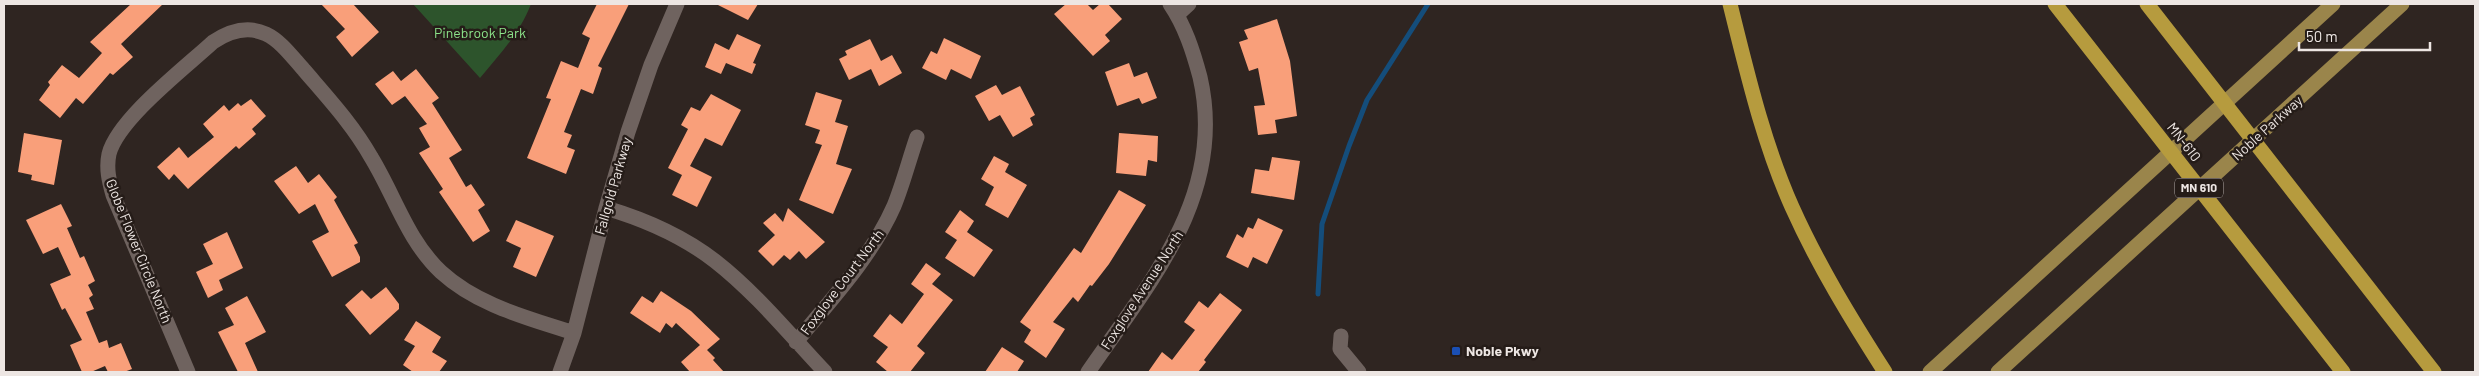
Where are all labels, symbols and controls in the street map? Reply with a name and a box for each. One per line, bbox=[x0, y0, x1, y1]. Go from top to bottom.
scale bar bbox=[2299, 20, 2430, 52]
park label: Pinebrook Park bbox=[434, 24, 526, 41]
text: 50 m bbox=[2306, 27, 2338, 45]
street label: Noble Parkway bbox=[2228, 91, 2306, 164]
street label: MN-610 bbox=[2164, 119, 2205, 165]
street label: Fallgold Parkway bbox=[590, 135, 635, 237]
street label: Globe Flower Circle North bbox=[103, 176, 176, 325]
road number: MN 610 bbox=[2175, 178, 2223, 198]
street label: Foxglove Court North bbox=[796, 225, 887, 338]
street label: Foxglove Avenue North bbox=[1097, 227, 1186, 352]
place label: Noble Pkwy bbox=[1466, 342, 1539, 359]
marker: Noble Pkwy bbox=[1450, 345, 1462, 357]

